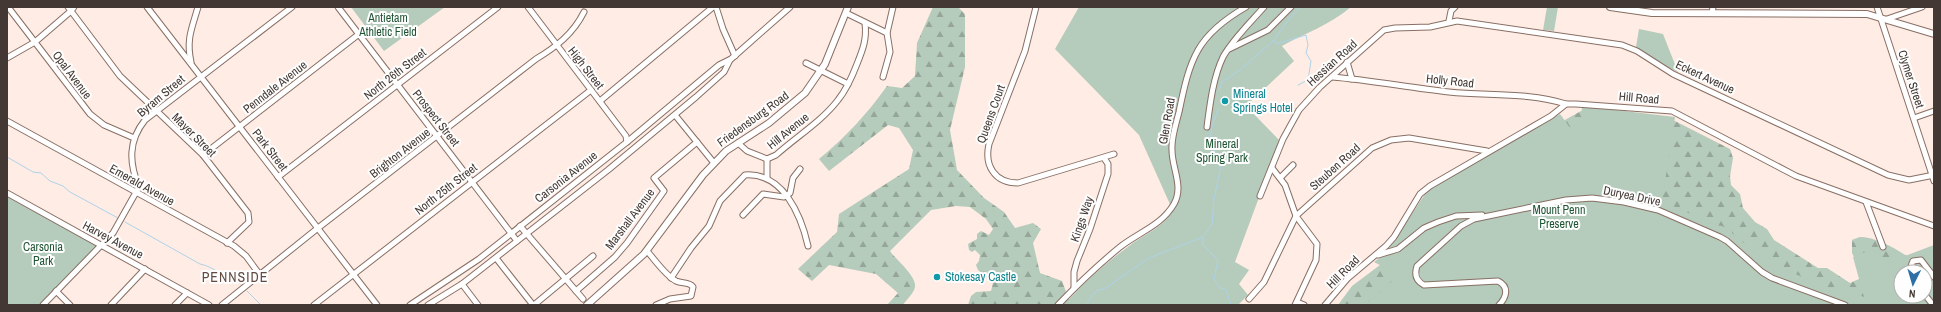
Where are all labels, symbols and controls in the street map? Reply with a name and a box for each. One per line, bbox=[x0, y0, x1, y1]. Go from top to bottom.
park label: Antietam Athletic Field bbox=[358, 10, 417, 40]
street label: Hessian Road bbox=[1303, 36, 1361, 90]
street label: High Street bbox=[564, 43, 608, 93]
street label: North 26th Street bbox=[361, 44, 430, 103]
street label: Opal Avenue bbox=[49, 48, 95, 102]
street label: Clymer Street bbox=[1894, 48, 1928, 110]
street label: Eckert Avenue bbox=[1673, 56, 1737, 98]
street label: Penndale Avenue bbox=[240, 57, 310, 117]
street label: Byram Street bbox=[134, 71, 188, 121]
street label: Holly Road bbox=[1425, 71, 1475, 91]
street label: Queens Court bbox=[973, 82, 1009, 146]
street label: Prospect Street bbox=[409, 86, 463, 150]
place label: Mineral Springs Hotel bbox=[1233, 86, 1293, 116]
street label: Friedensburg Road bbox=[714, 88, 792, 150]
street label: Hill Road bbox=[1618, 88, 1660, 108]
street label: Glen Road bbox=[1155, 96, 1179, 146]
marker: Mineral Springs Hotel bbox=[1220, 96, 1230, 106]
street label: Mayer Street bbox=[168, 109, 220, 161]
street label: Hill Avenue bbox=[764, 109, 812, 153]
street label: Brighton Avenue bbox=[366, 124, 434, 182]
street label: Park Street bbox=[249, 126, 292, 175]
park label: Mineral Spring Park bbox=[1196, 136, 1248, 166]
street label: Steuben Road bbox=[1306, 140, 1364, 194]
street label: Carsonia Avenue bbox=[531, 148, 601, 206]
street label: North 25th Street bbox=[412, 159, 481, 218]
street label: Emerald Avenue bbox=[107, 161, 177, 209]
street label: Duryea Drive bbox=[1602, 182, 1662, 210]
street label: Marshall Avenue bbox=[602, 185, 658, 253]
street label: Kings Way bbox=[1067, 194, 1097, 244]
park label: Mount Penn Preserve bbox=[1532, 202, 1586, 232]
street label: Harvey Avenue bbox=[80, 217, 146, 263]
park label: Carsonia Park bbox=[23, 239, 63, 269]
street label: Hill Road bbox=[1323, 252, 1363, 292]
north arrow bbox=[1893, 264, 1933, 304]
district label: PENNSIDE bbox=[202, 268, 268, 286]
place label: Stokesay Castle bbox=[945, 269, 1016, 285]
marker: Stokesay Castle bbox=[932, 272, 942, 282]
text: N bbox=[1908, 287, 1916, 301]

